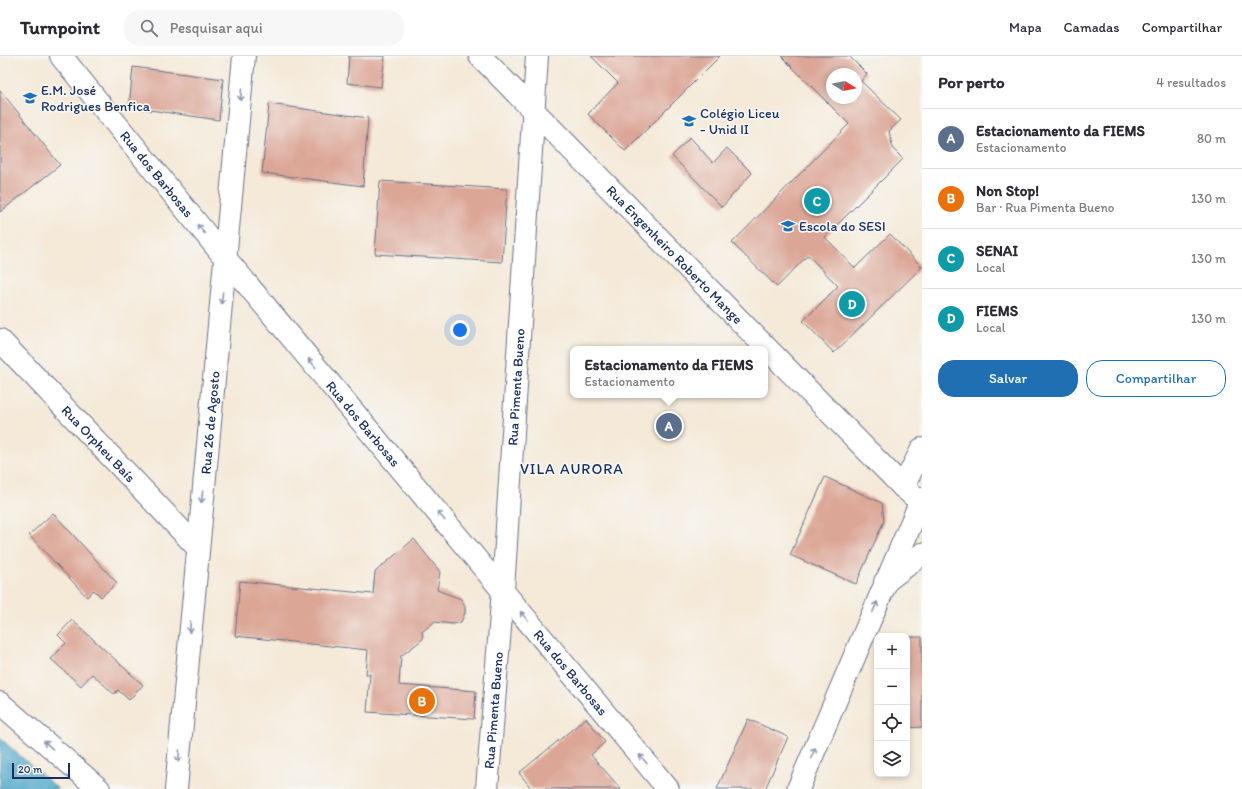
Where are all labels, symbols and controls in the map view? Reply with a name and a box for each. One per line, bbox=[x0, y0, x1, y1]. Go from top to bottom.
search box bbox=[124, 10, 404, 46]
text: Turnpoint bbox=[20, 16, 100, 39]
icon: search bbox=[138, 17, 160, 39]
text: Pesquisar aqui bbox=[170, 19, 263, 37]
text: Mapa bbox=[1009, 19, 1042, 36]
text: Camadas bbox=[1064, 19, 1120, 36]
text: Compartilhar bbox=[1142, 19, 1222, 36]
north arrow bbox=[826, 68, 862, 104]
text: Por perto bbox=[938, 72, 1005, 92]
text: 4 resultados bbox=[1156, 75, 1226, 90]
place label: E.M. José Rodrigues Benfica bbox=[41, 82, 151, 115]
one-way arrow bbox=[237, 88, 244, 101]
school or university icon: E.M. José Rodrigues Benfica bbox=[22, 90, 38, 106]
place label: Colégio Liceu - Unid II bbox=[700, 105, 780, 138]
school or university icon: Colégio Liceu - Unid II bbox=[681, 113, 697, 129]
text: Estacionamento da FIEMS bbox=[976, 122, 1145, 140]
street label: Rua dos Barbosas bbox=[117, 127, 197, 221]
text: A bbox=[947, 131, 955, 146]
text: 80 m bbox=[1197, 131, 1226, 146]
text: Estacionamento bbox=[976, 140, 1066, 155]
street label: Rua Engenheiro Roberto Mange bbox=[603, 181, 747, 328]
text: Non Stop! bbox=[976, 182, 1039, 200]
pin: C bbox=[804, 186, 830, 216]
text: B bbox=[947, 191, 955, 206]
text: 130 m bbox=[1191, 191, 1226, 206]
text: Bar · Rua Pimenta Bueno bbox=[976, 200, 1114, 215]
school or university icon: Escola do SESI bbox=[780, 218, 796, 234]
place label: Escola do SESI bbox=[799, 218, 886, 235]
one-way arrow bbox=[197, 223, 205, 234]
text: SENAI bbox=[976, 242, 1018, 260]
text: C bbox=[947, 251, 955, 266]
text: 130 m bbox=[1191, 251, 1226, 266]
text: Local bbox=[976, 260, 1005, 275]
pin: D bbox=[839, 289, 865, 319]
one-way arrow bbox=[218, 291, 225, 304]
text: FIEMS bbox=[976, 302, 1018, 320]
text: D bbox=[947, 311, 955, 326]
text: 130 m bbox=[1191, 311, 1226, 326]
your location bbox=[450, 320, 470, 340]
text: Local bbox=[976, 320, 1005, 335]
street label: Rua Pimenta Bueno bbox=[504, 328, 528, 446]
popup bbox=[570, 346, 768, 398]
text: Estacionamento da FIEMS bbox=[585, 356, 753, 374]
one-way arrow bbox=[308, 358, 317, 368]
button: Salvar bbox=[938, 360, 1078, 397]
button: Compartilhar bbox=[1086, 360, 1226, 397]
street label: Rua 26 de Agosto bbox=[197, 370, 223, 475]
text: Estacionamento bbox=[585, 374, 675, 389]
street label: Rua dos Barbosas bbox=[323, 377, 404, 470]
street label: Rua Orpheu Baís bbox=[58, 402, 139, 486]
pin: A bbox=[656, 411, 682, 441]
district label: VILA AURORA bbox=[520, 460, 624, 478]
one-way arrow bbox=[199, 490, 206, 503]
one-way arrow bbox=[436, 511, 445, 522]
one-way arrow bbox=[872, 602, 879, 614]
one-way arrow bbox=[520, 611, 529, 621]
one-way arrow bbox=[187, 620, 194, 633]
street label: Rua dos Barbosas bbox=[530, 626, 612, 719]
map controls bbox=[874, 633, 910, 777]
button: + bbox=[874, 633, 910, 669]
street label: Rua Pimenta Bueno bbox=[480, 651, 507, 770]
button: − bbox=[874, 669, 910, 705]
pin: B bbox=[409, 686, 435, 716]
button: locate bbox=[874, 705, 910, 741]
one-way arrow bbox=[43, 741, 53, 750]
button: layers bbox=[874, 741, 910, 777]
one-way arrow bbox=[810, 748, 818, 760]
one-way arrow bbox=[176, 749, 183, 762]
one-way arrow bbox=[639, 754, 648, 764]
scale bar bbox=[12, 761, 70, 780]
text: 20 m bbox=[18, 763, 42, 776]

